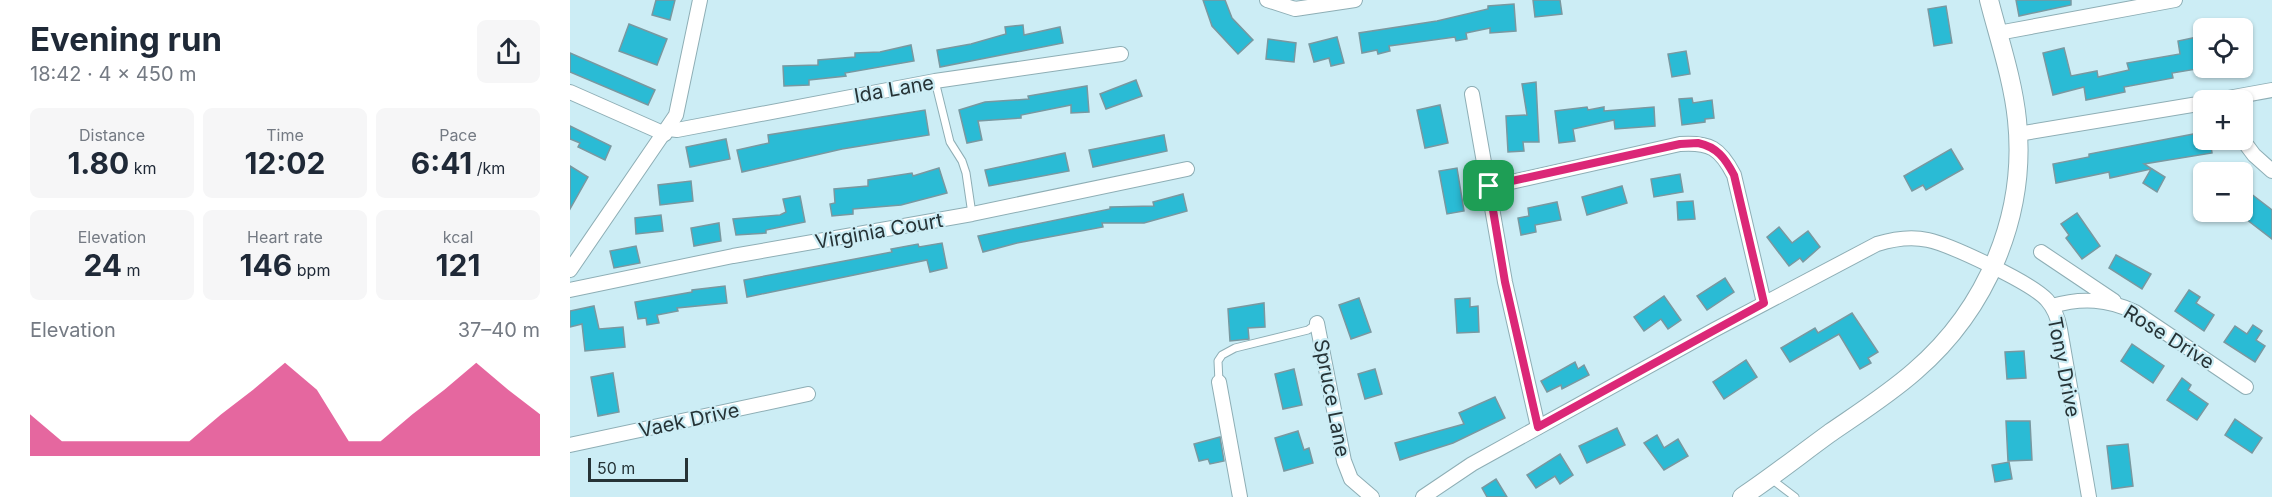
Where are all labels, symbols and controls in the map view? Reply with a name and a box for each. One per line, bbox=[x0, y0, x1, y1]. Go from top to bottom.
map controls bbox=[2193, 18, 2253, 222]
button: locate bbox=[2193, 18, 2253, 78]
text: Evening run bbox=[30, 19, 222, 59]
button: share bbox=[477, 20, 540, 83]
text: 18:42 · 4 × 450 m bbox=[30, 62, 197, 86]
street label: Ida Lane bbox=[852, 70, 936, 108]
button: + bbox=[2193, 90, 2253, 150]
text: Distance bbox=[79, 125, 145, 145]
text: Time bbox=[266, 125, 304, 145]
text: Pace bbox=[439, 125, 477, 145]
text: 1.80 bbox=[67, 145, 129, 181]
text: 12:02 bbox=[245, 145, 325, 181]
text: 6:41 bbox=[411, 145, 472, 181]
text: km bbox=[129, 158, 157, 178]
text: /km bbox=[472, 158, 505, 178]
pin bbox=[1463, 160, 1514, 211]
button: − bbox=[2193, 162, 2253, 222]
icon: arrive bbox=[1472, 169, 1505, 202]
street label: Virginia Court bbox=[813, 208, 945, 254]
text: Elevation bbox=[78, 227, 146, 247]
text: Heart rate bbox=[247, 227, 323, 247]
text: kcal bbox=[443, 227, 473, 247]
text: 24 bbox=[83, 247, 122, 283]
text: 146 bbox=[240, 247, 292, 283]
text: 121 bbox=[436, 247, 480, 283]
text: m bbox=[122, 260, 141, 280]
text: bpm bbox=[292, 260, 330, 280]
street label: Rose Drive bbox=[2119, 300, 2219, 374]
street label: Tony Drive bbox=[2043, 315, 2085, 419]
text: Elevation bbox=[30, 318, 116, 342]
text: 37–40 m bbox=[458, 318, 540, 342]
street label: Spruce Lane bbox=[1309, 337, 1355, 459]
street label: Vaek Drive bbox=[637, 398, 741, 442]
scale bar bbox=[588, 455, 688, 482]
text: 50 m bbox=[597, 458, 635, 478]

